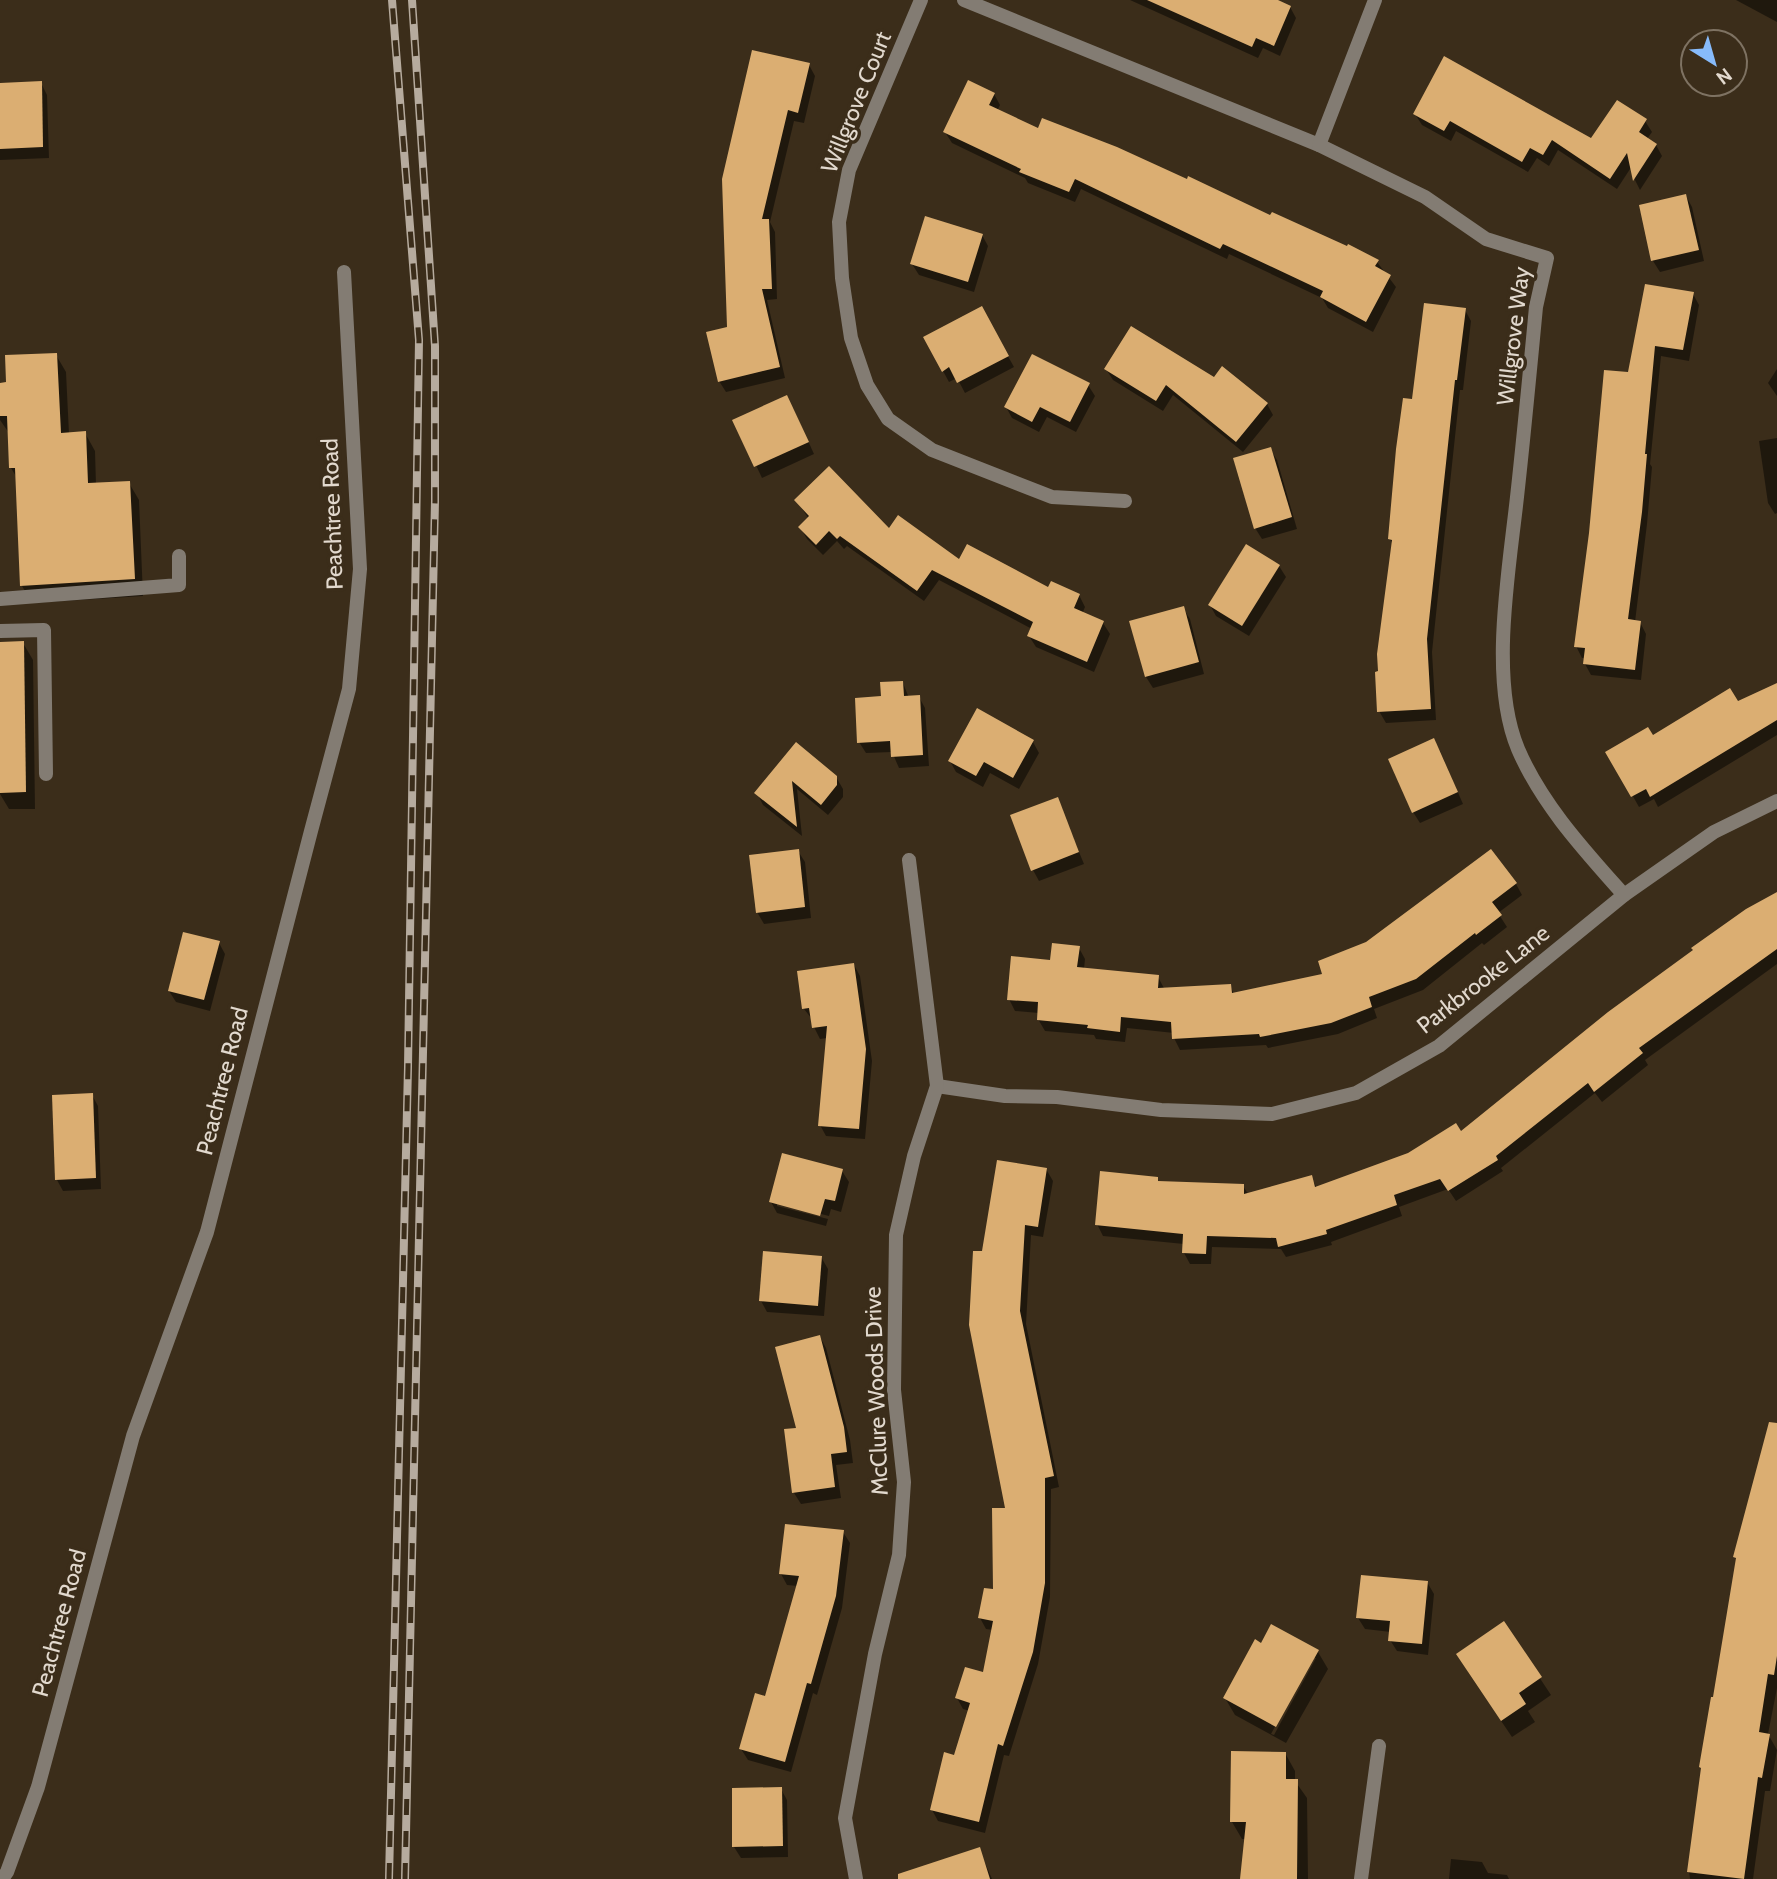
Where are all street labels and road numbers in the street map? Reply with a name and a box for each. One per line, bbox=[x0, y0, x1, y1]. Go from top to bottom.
street label: Willgrove Court bbox=[815, 27, 897, 177]
street label: Willgrove Way bbox=[1491, 265, 1535, 407]
street label: Peachtree Road bbox=[315, 438, 349, 590]
street label: Parkbrooke Lane bbox=[1411, 918, 1555, 1039]
street label: Peachtree Road bbox=[190, 1004, 254, 1158]
street label: McClure Woods Drive bbox=[858, 1286, 894, 1496]
street label: Peachtree Road bbox=[26, 1546, 92, 1700]

